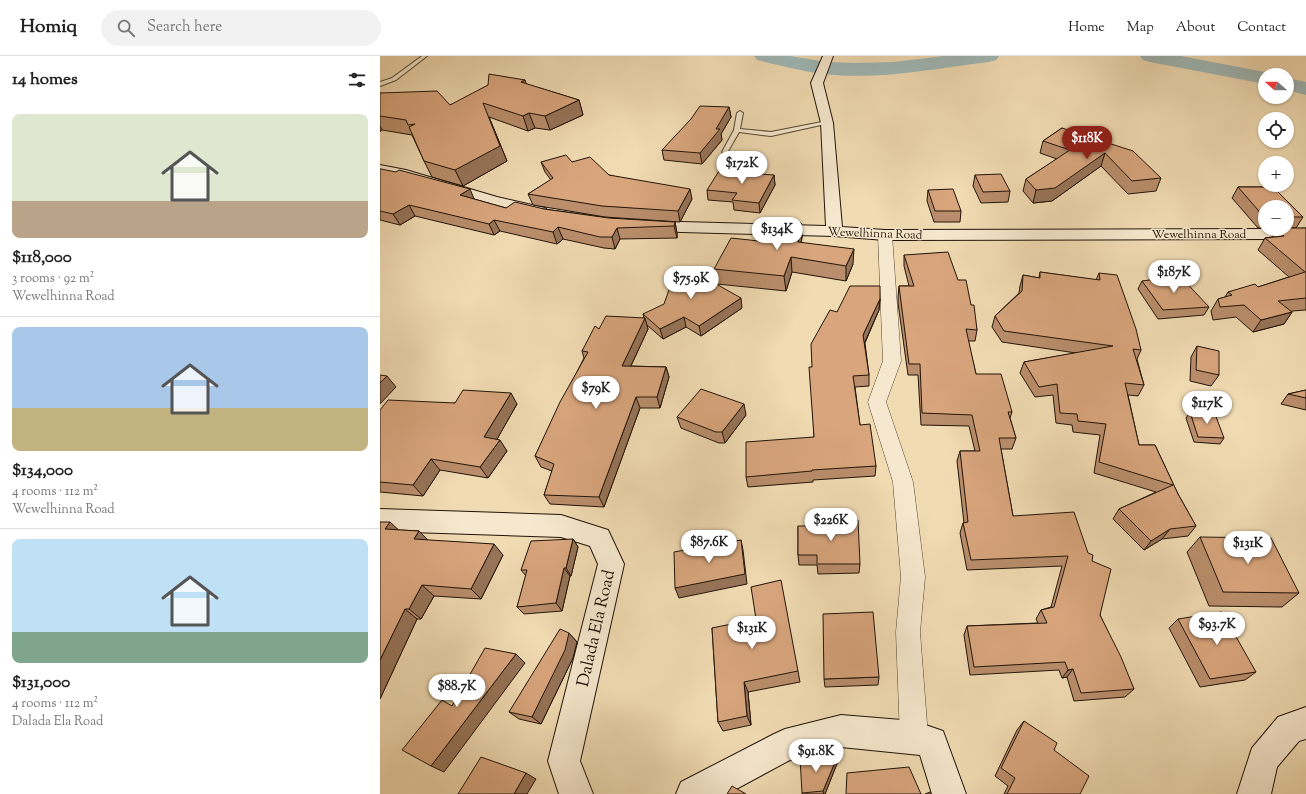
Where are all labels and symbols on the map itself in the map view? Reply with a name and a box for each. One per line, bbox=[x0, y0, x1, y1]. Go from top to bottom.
north arrow bbox=[1258, 68, 1294, 104]
pin: $118K bbox=[1059, 126, 1115, 160]
pin: $172K bbox=[714, 151, 770, 185]
pin: $134K bbox=[749, 217, 805, 251]
street label: Wewelhinna Road bbox=[827, 223, 923, 245]
street label: Wewelhinna Road bbox=[1152, 226, 1247, 244]
pin: $187K bbox=[1146, 260, 1202, 294]
pin: $75.9K bbox=[658, 266, 724, 300]
pin: $79K bbox=[572, 376, 620, 410]
pin: $117K bbox=[1179, 391, 1235, 425]
pin: $226K bbox=[803, 508, 859, 542]
pin: $87.6K bbox=[676, 530, 742, 564]
pin: $131K bbox=[1220, 531, 1276, 565]
street label: Dalada Ela Road bbox=[572, 567, 622, 689]
pin: $93.7K bbox=[1184, 612, 1250, 646]
pin: $131K bbox=[724, 616, 780, 650]
pin: $88.7K bbox=[424, 674, 490, 708]
pin: $91.8K bbox=[783, 739, 849, 773]

